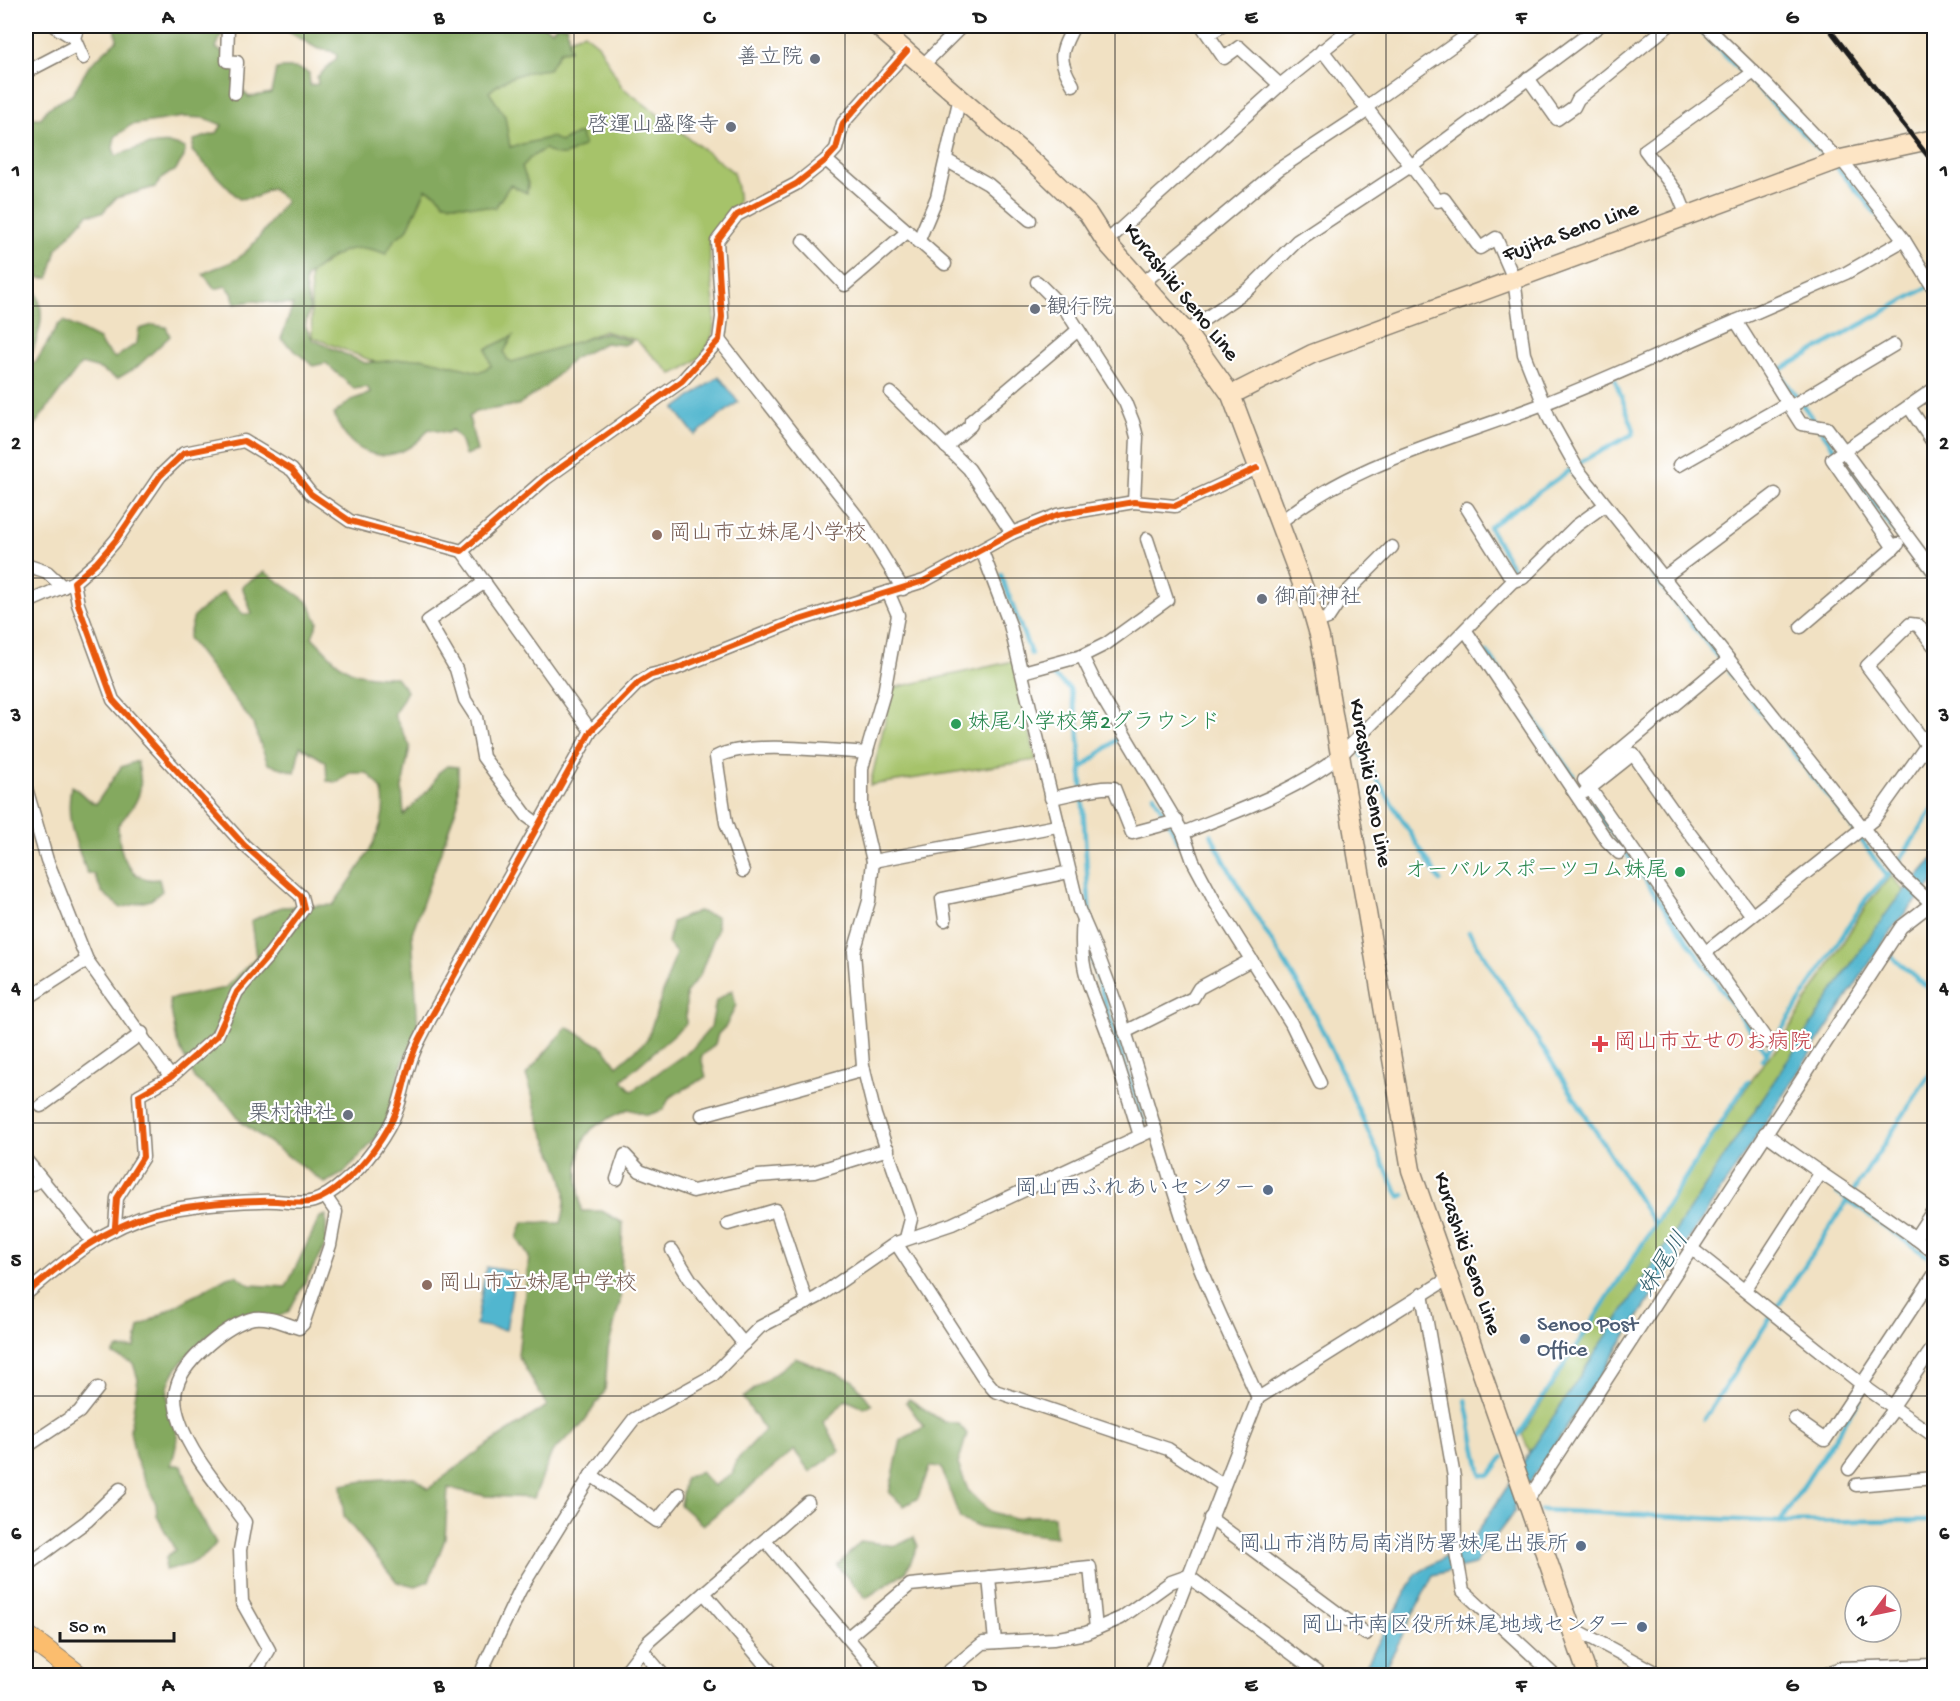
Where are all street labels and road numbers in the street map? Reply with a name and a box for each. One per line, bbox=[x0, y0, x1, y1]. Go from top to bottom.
street label: Fujita Seno Line bbox=[1499, 196, 1643, 270]
street label: Kurashiki Seno Line bbox=[1116, 219, 1244, 368]
street label: Kurashiki Seno Line bbox=[1341, 697, 1397, 870]
street label: Kurashiki Seno Line bbox=[1426, 1169, 1506, 1339]

